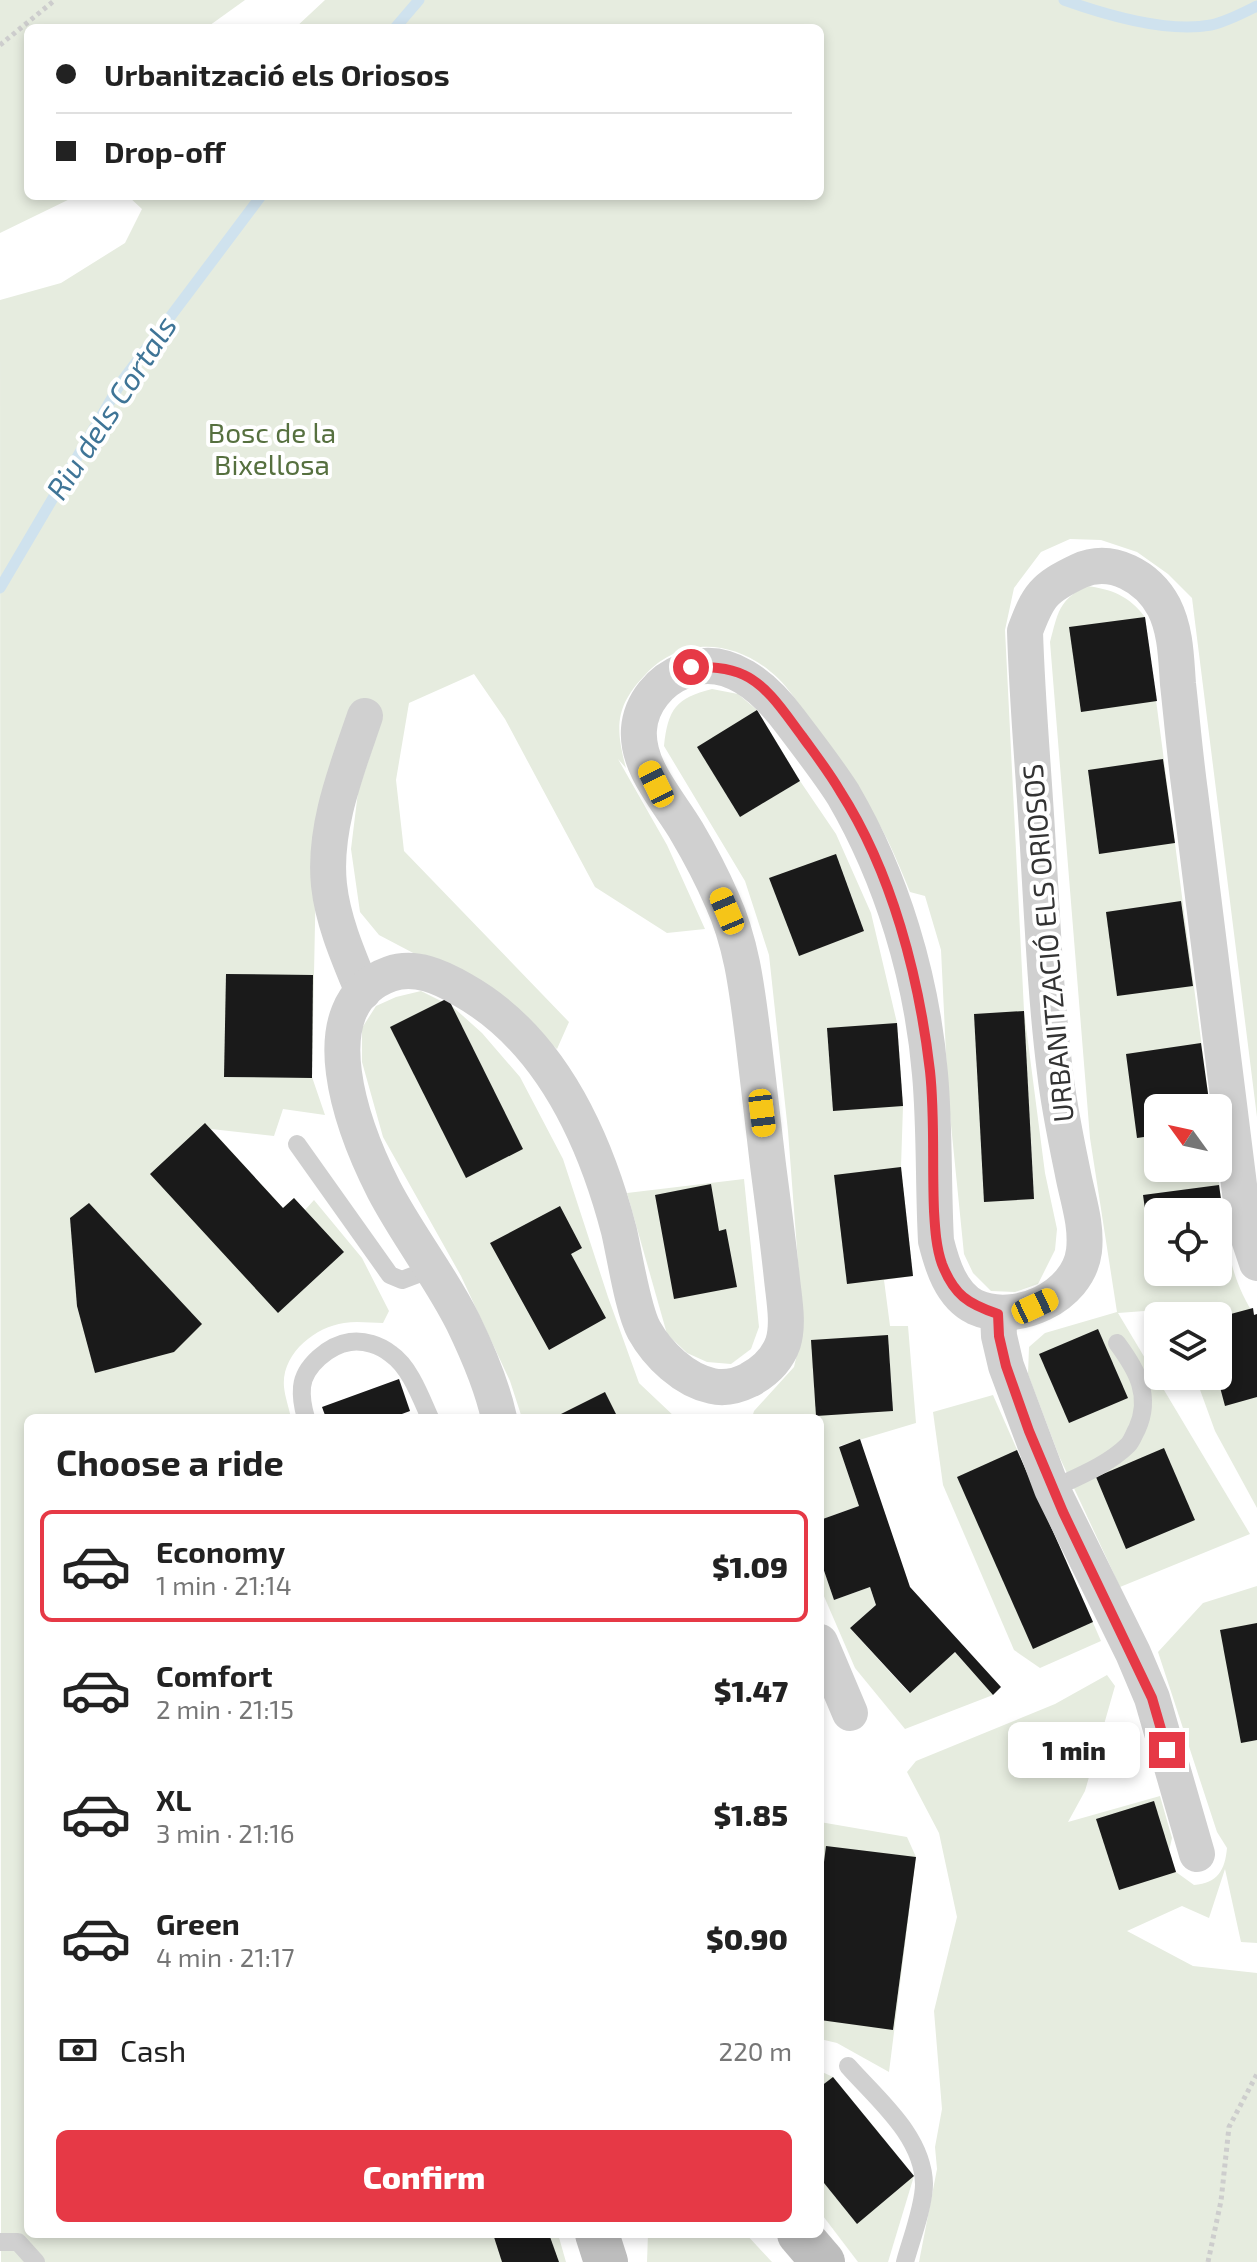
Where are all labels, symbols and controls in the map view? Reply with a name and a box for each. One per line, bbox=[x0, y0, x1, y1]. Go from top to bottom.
text: Urbanització els Oriosos bbox=[104, 56, 450, 92]
text: Drop-off bbox=[104, 133, 226, 169]
water label: Riu dels Cortals bbox=[38, 308, 183, 505]
park label: Bosc de la Bixellosa bbox=[208, 415, 336, 481]
route start bbox=[673, 649, 709, 685]
car bbox=[635, 757, 677, 811]
street label: URBANITZACIÓ ELS ORIOSOS bbox=[1014, 762, 1080, 1124]
car bbox=[707, 884, 747, 938]
car bbox=[747, 1088, 777, 1138]
north arrow bbox=[1144, 1094, 1232, 1182]
map controls bbox=[1144, 1094, 1232, 1390]
button: locate bbox=[1144, 1198, 1232, 1286]
car bbox=[1008, 1285, 1062, 1327]
button: layers bbox=[1144, 1302, 1232, 1390]
text: Choose a ride bbox=[56, 1440, 284, 1483]
icon: car bbox=[60, 1530, 132, 1602]
text: Economy bbox=[156, 1533, 285, 1569]
text: $1.09 bbox=[712, 1548, 788, 1584]
text: 1 min · 21:14 bbox=[156, 1569, 292, 1600]
icon: car bbox=[60, 1654, 132, 1726]
text: Comfort bbox=[156, 1657, 273, 1693]
text: $1.47 bbox=[714, 1672, 788, 1708]
text: 2 min · 21:15 bbox=[156, 1693, 294, 1724]
callout: 1 min bbox=[1007, 1722, 1139, 1778]
route end bbox=[1149, 1732, 1185, 1768]
text: 1 min bbox=[1042, 1734, 1106, 1765]
icon: car bbox=[60, 1778, 132, 1850]
text: XL bbox=[156, 1781, 191, 1817]
text: $1.85 bbox=[713, 1796, 788, 1832]
text: 3 min · 21:16 bbox=[156, 1817, 295, 1848]
icon: car bbox=[60, 1902, 132, 1974]
text: Green bbox=[156, 1905, 240, 1941]
text: $0.90 bbox=[706, 1920, 788, 1956]
text: 4 min · 21:17 bbox=[156, 1941, 295, 1972]
icon: cash bbox=[56, 2028, 100, 2072]
text: Cash bbox=[120, 2032, 186, 2068]
text: 220 m bbox=[719, 2035, 792, 2066]
button: Confirm bbox=[56, 2130, 792, 2222]

